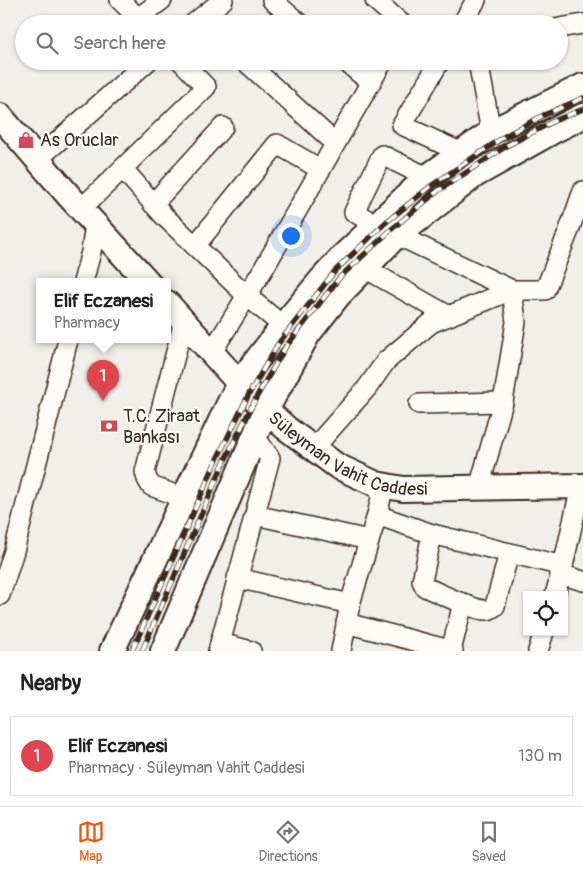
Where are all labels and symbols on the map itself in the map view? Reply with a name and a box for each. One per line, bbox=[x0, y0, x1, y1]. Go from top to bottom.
place label: As Oruclar bbox=[40, 129, 119, 152]
shop icon: As Oruclar bbox=[16, 130, 36, 150]
your location bbox=[278, 223, 304, 249]
pin: 1 bbox=[87, 360, 119, 401]
place label: T.C. Ziraat Bankası bbox=[123, 405, 201, 449]
street label: Süleyman Vahit Caddesi bbox=[263, 407, 428, 502]
bank icon: T.C. Ziraat Bankası bbox=[99, 416, 119, 436]

